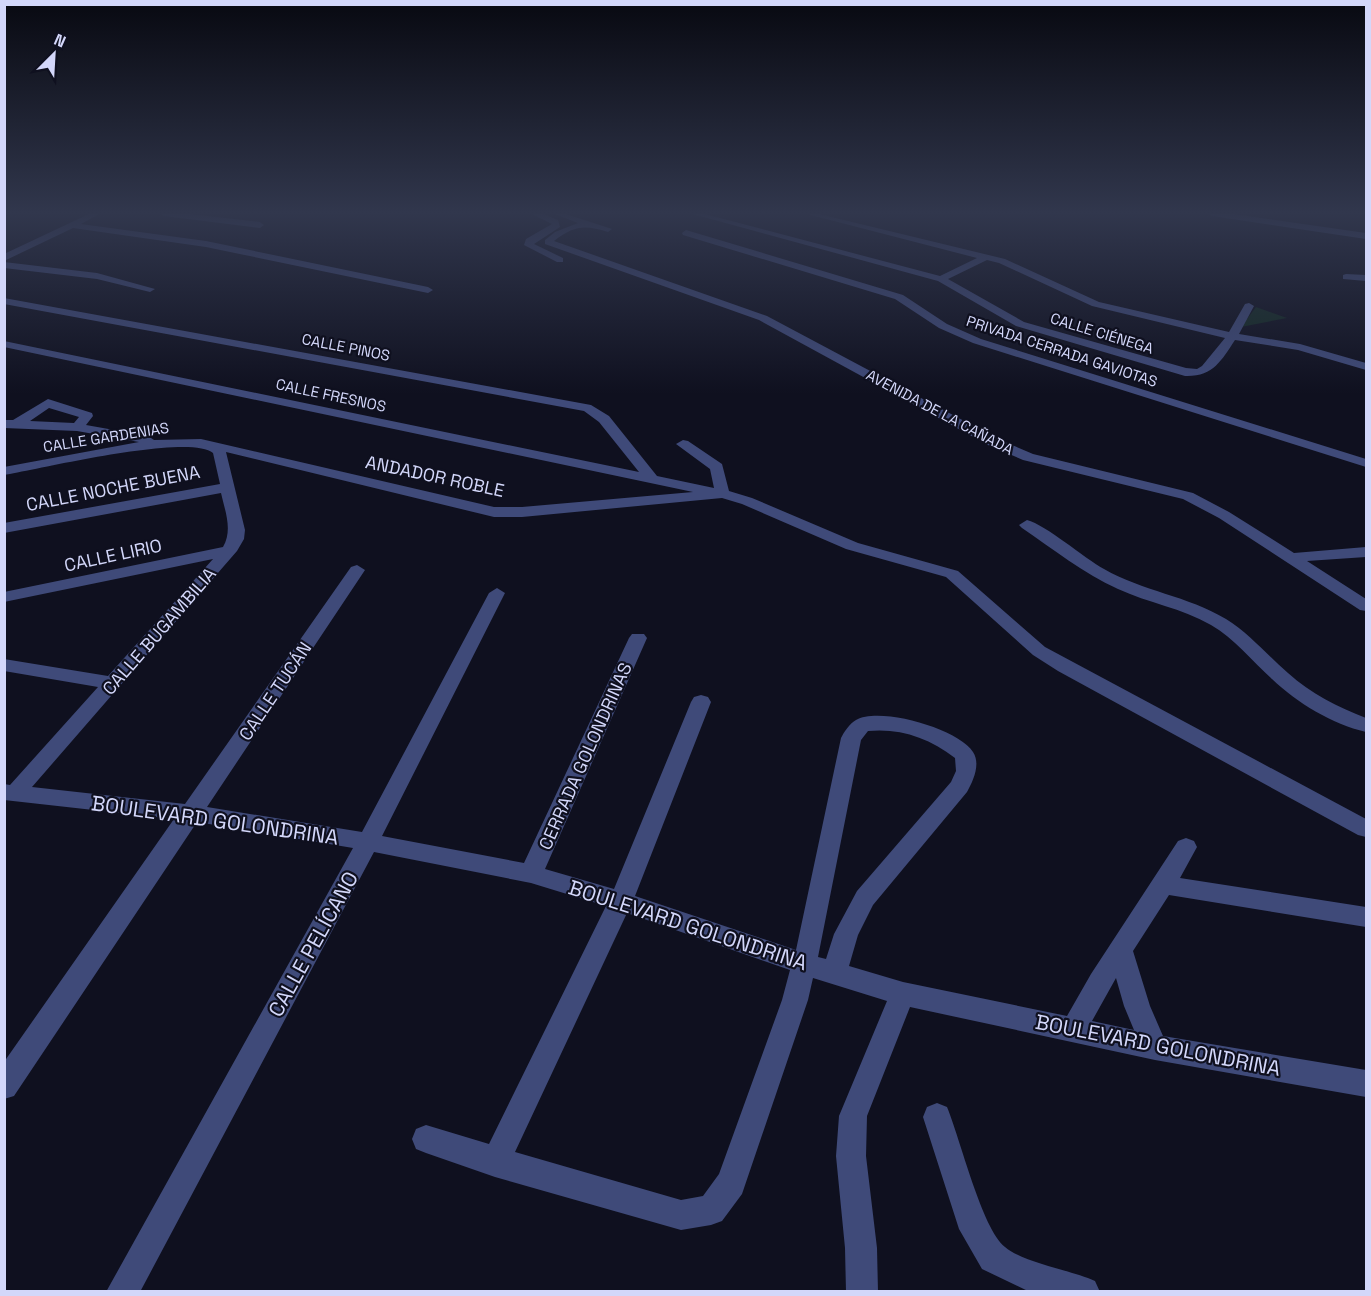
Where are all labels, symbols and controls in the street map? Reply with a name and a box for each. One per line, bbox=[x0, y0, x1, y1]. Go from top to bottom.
north arrow bbox=[24, 24, 84, 84]
text: N bbox=[51, 29, 69, 53]
street label: CALLE CIÉNEGA bbox=[1048, 308, 1157, 358]
street label: PRIVADA CERRADA GAVIOTAS bbox=[964, 311, 1160, 391]
street label: CALLE PINOS bbox=[300, 329, 392, 365]
street label: AVENIDA DE LA CAÑADA bbox=[863, 365, 1017, 459]
street label: CALLE FRESNOS bbox=[274, 374, 388, 416]
street label: CALLE GARDENIAS bbox=[42, 418, 170, 456]
street label: ANDADOR ROBLE bbox=[364, 450, 506, 502]
street label: CALLE NOCHE BUENA bbox=[24, 460, 202, 516]
street label: CALLE LIRIO bbox=[62, 533, 164, 577]
street label: CALLE BUGAMBILIA bbox=[97, 562, 221, 700]
street label: CALLE TUCÁN bbox=[234, 637, 316, 745]
street label: CERRADA GOLONDRINAS bbox=[533, 659, 637, 853]
street label: BOULEVARD GOLONDRINA bbox=[90, 789, 340, 851]
street label: CALLE PELÍCANO bbox=[262, 866, 364, 1022]
street label: BOULEVARD GOLONDRINA bbox=[565, 874, 811, 976]
street label: BOULEVARD GOLONDRINA bbox=[1033, 1008, 1283, 1082]

